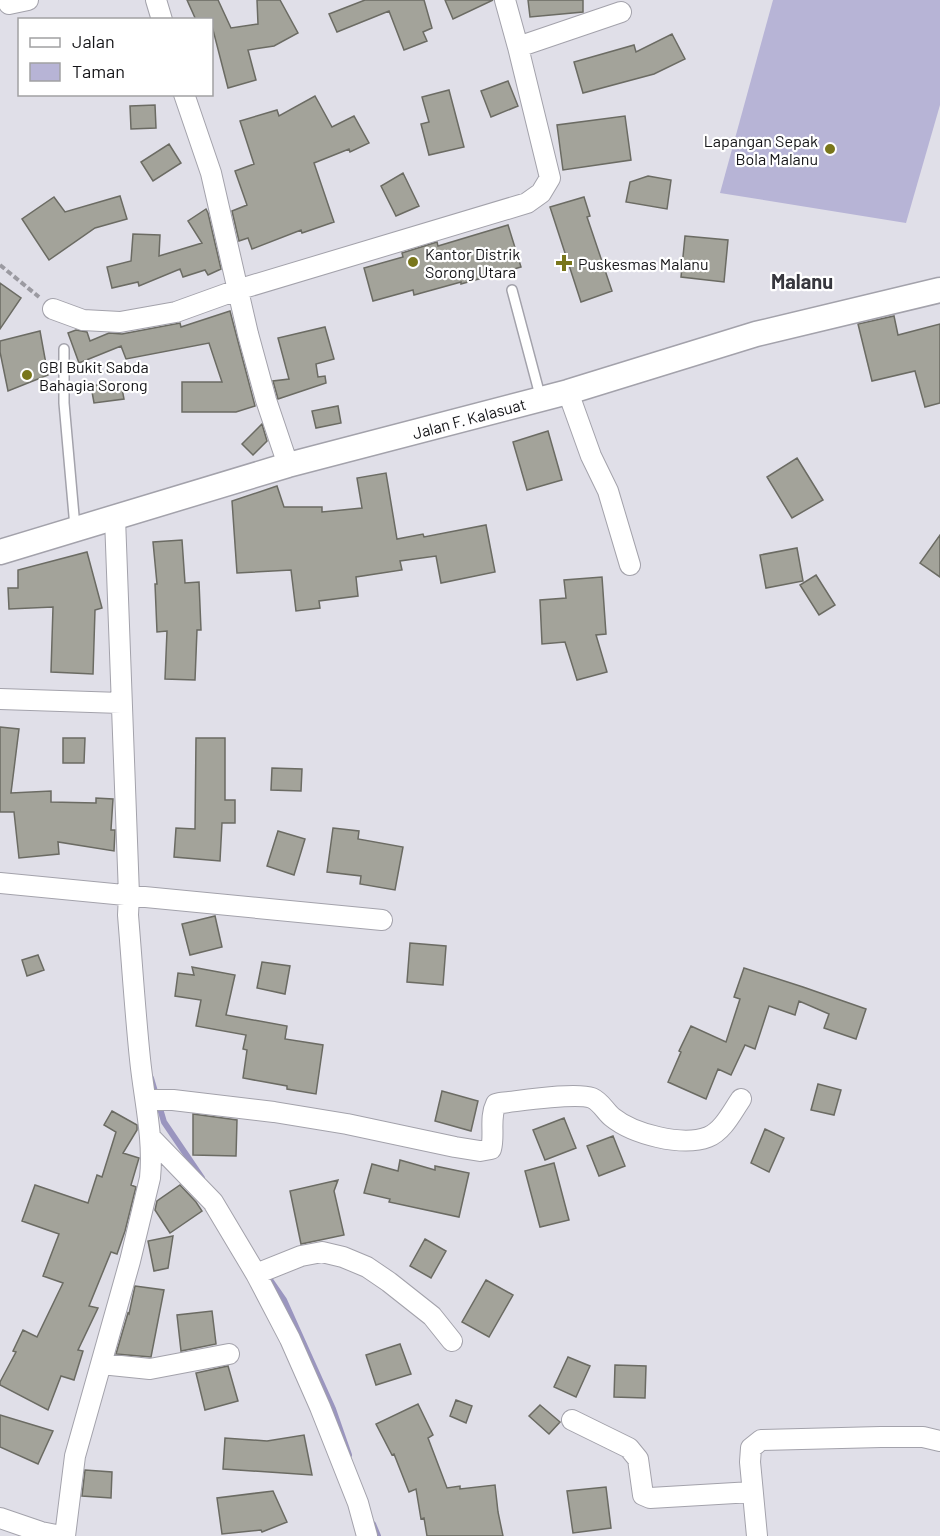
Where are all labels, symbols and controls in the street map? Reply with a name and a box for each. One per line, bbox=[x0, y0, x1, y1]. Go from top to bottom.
legend bbox=[18, 18, 213, 96]
text: Jalan bbox=[72, 30, 115, 52]
text: Taman bbox=[72, 60, 125, 82]
place label: Lapangan Sepak Bola Malanu bbox=[704, 131, 818, 168]
marker: Lapangan Sepak Bola Malanu bbox=[823, 142, 837, 156]
place label: Kantor Distrik Sorong Utara bbox=[425, 244, 520, 281]
marker: Puskesmas Malanu bbox=[555, 254, 573, 272]
place label: Puskesmas Malanu bbox=[578, 254, 709, 273]
marker: Kantor Distrik Sorong Utara bbox=[406, 255, 420, 269]
district label: Malanu bbox=[771, 269, 833, 293]
place label: GBI Bukit Sabda Bahagia Sorong bbox=[39, 357, 149, 394]
marker: GBI Bukit Sabda Bahagia Sorong bbox=[20, 368, 34, 382]
street label: Jalan F. Kalasuat bbox=[410, 394, 528, 442]

